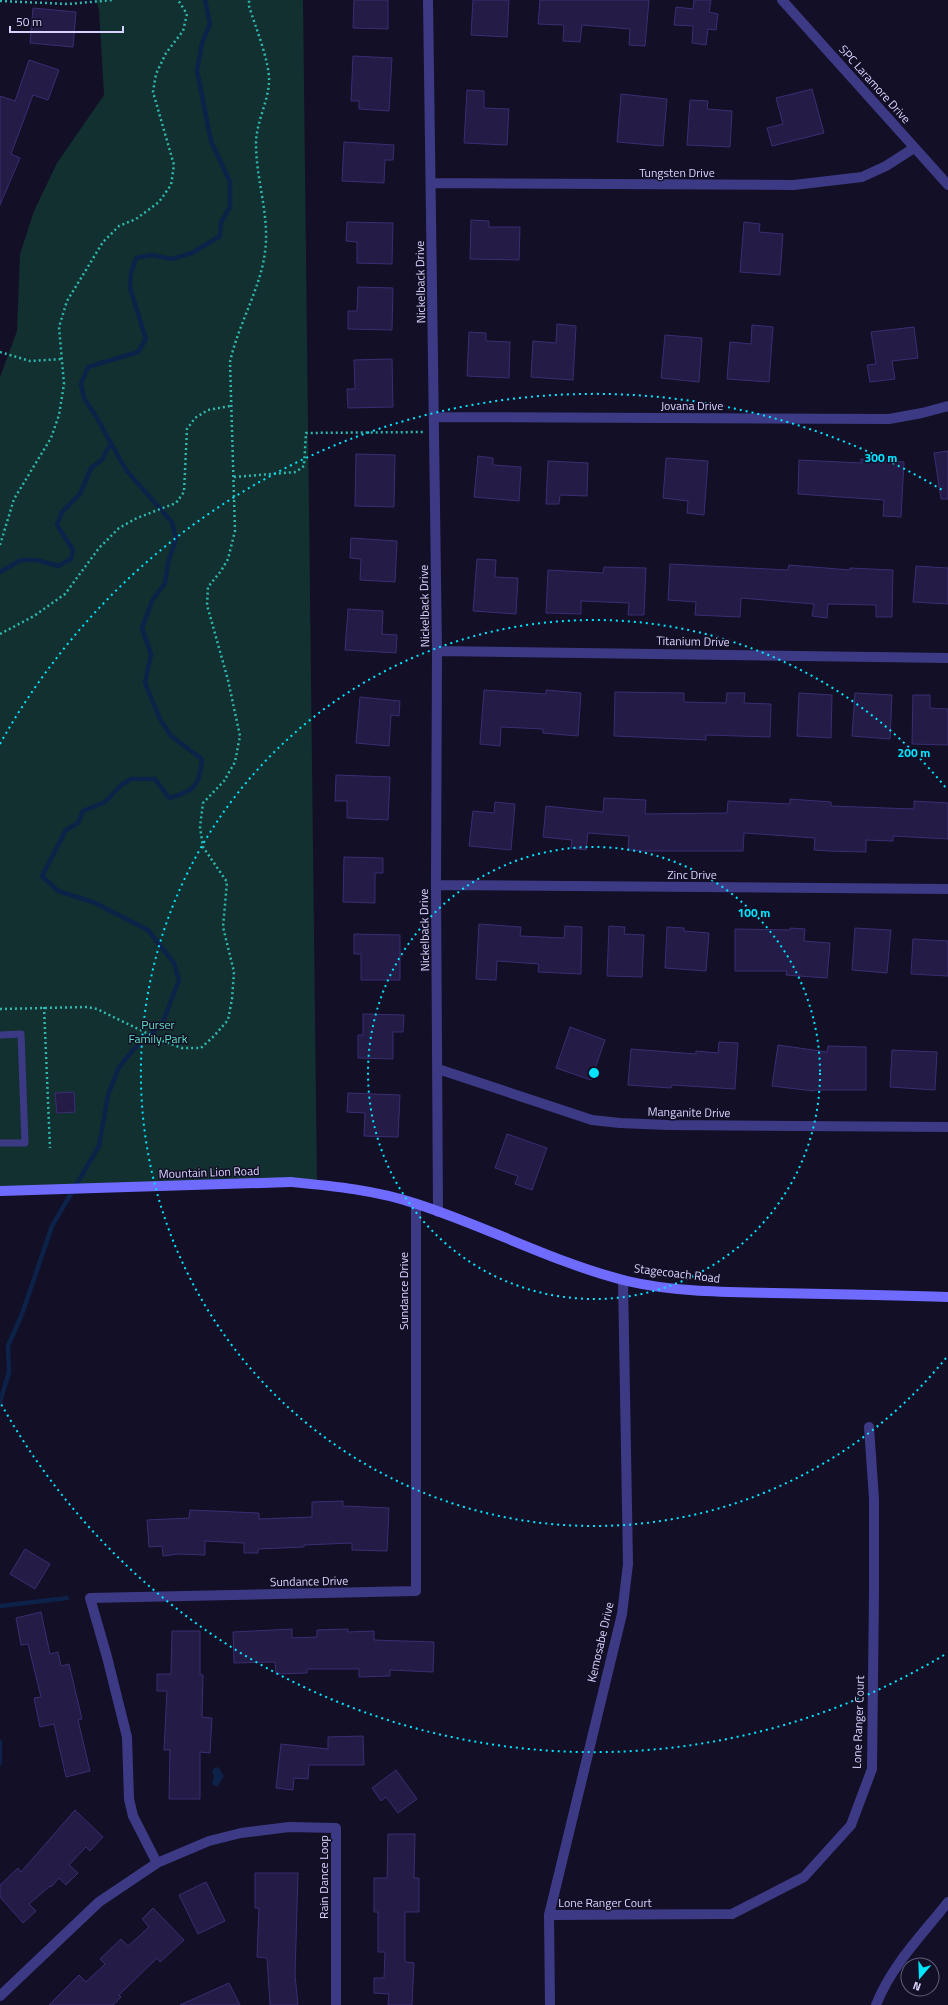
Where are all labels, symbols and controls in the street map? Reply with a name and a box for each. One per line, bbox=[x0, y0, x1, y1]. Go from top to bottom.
scale bar bbox=[10, 8, 123, 34]
text: 50 m bbox=[16, 12, 42, 31]
street label: SPC Laramore Drive bbox=[834, 40, 916, 128]
street label: Tungsten Drive bbox=[639, 163, 715, 182]
street label: Nickelback Drive bbox=[410, 241, 430, 323]
street label: Jovana Drive bbox=[661, 396, 723, 415]
text: 300 m bbox=[865, 448, 897, 467]
street label: Nickelback Drive bbox=[414, 565, 434, 647]
street label: Titanium Drive bbox=[656, 631, 730, 651]
text: 200 m bbox=[898, 743, 930, 762]
street label: Zinc Drive bbox=[667, 865, 717, 884]
street label: Nickelback Drive bbox=[414, 889, 434, 971]
text: 100 m bbox=[738, 903, 770, 922]
park label: Purser Family Park bbox=[129, 1015, 188, 1048]
centre of rings bbox=[587, 1066, 601, 1080]
street label: Manganite Drive bbox=[647, 1102, 731, 1122]
street label: Mountain Lion Road bbox=[158, 1161, 260, 1183]
street label: Sundance Drive bbox=[394, 1252, 413, 1330]
street label: Stagecoach Road bbox=[633, 1258, 721, 1288]
street label: Sundance Drive bbox=[270, 1571, 348, 1591]
street label: Kemosabe Drive bbox=[582, 1600, 618, 1684]
street label: Lone Ranger Court bbox=[847, 1674, 869, 1769]
street label: Rain Dance Loop bbox=[314, 1835, 333, 1919]
street label: Lone Ranger Court bbox=[558, 1893, 653, 1912]
north arrow bbox=[900, 1957, 940, 1997]
text: N bbox=[911, 1978, 923, 1995]

